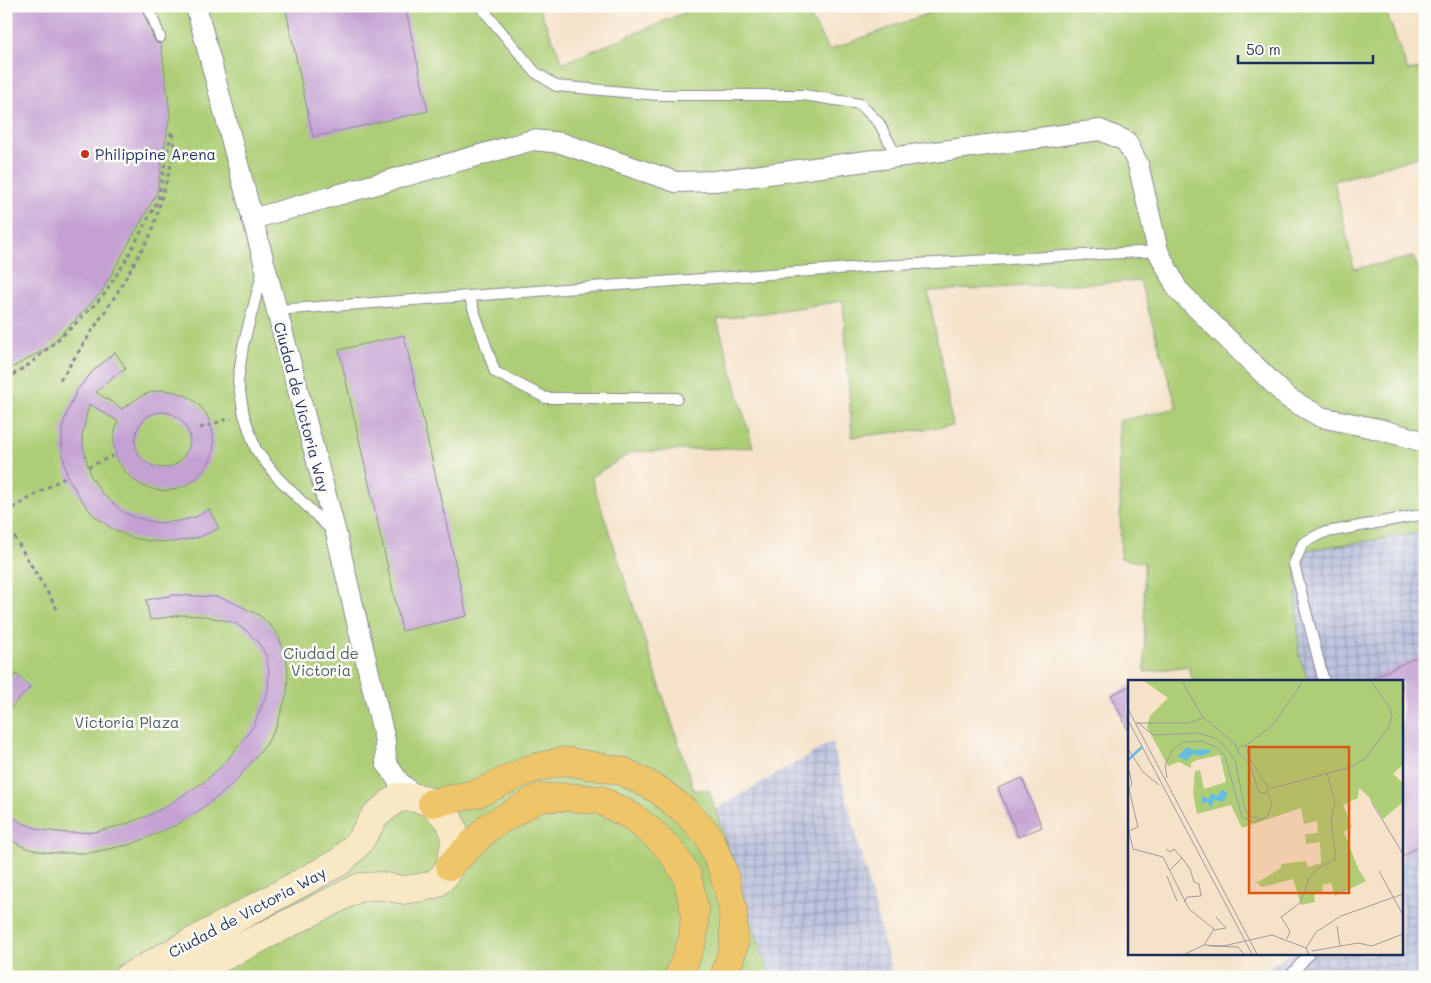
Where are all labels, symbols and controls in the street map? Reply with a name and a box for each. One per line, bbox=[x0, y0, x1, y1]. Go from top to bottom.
scale bar bbox=[1238, 32, 1374, 64]
text: 50 m bbox=[1246, 39, 1281, 59]
place label: Philippine Arena bbox=[95, 144, 216, 164]
marker: Philippine Arena bbox=[79, 148, 91, 160]
street label: Ciudad de Victoria Way bbox=[270, 320, 334, 494]
park label: Ciudad de Victoria bbox=[283, 643, 359, 680]
inset map bbox=[1128, 680, 1404, 956]
park label: Victoria Plaza bbox=[75, 712, 179, 732]
street label: Ciudad de Victoria Way bbox=[165, 862, 329, 962]

